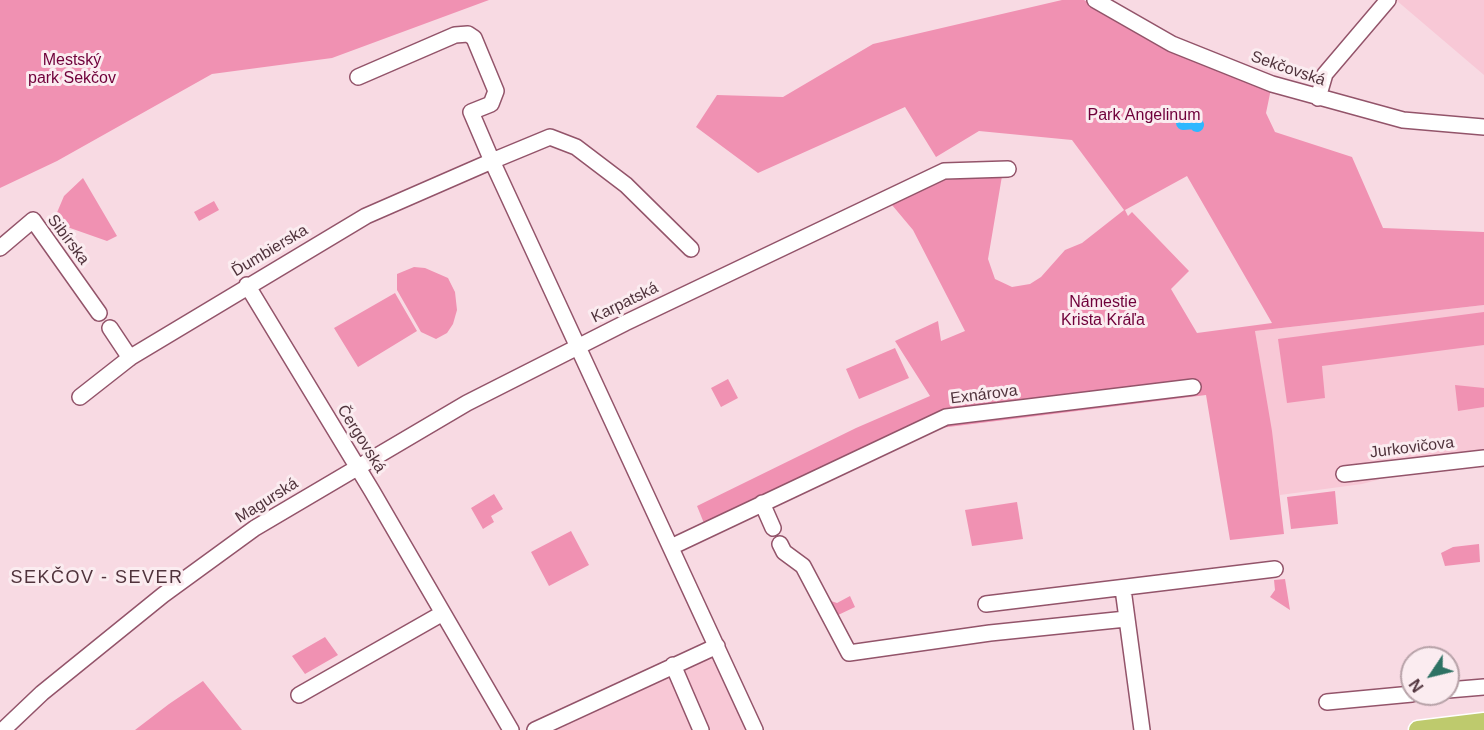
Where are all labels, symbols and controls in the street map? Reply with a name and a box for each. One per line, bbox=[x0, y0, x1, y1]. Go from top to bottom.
street label: Sekčovská bbox=[1248, 47, 1328, 91]
park label: Mestský park Sekčov bbox=[28, 51, 116, 89]
park label: Park Angelinum bbox=[1088, 106, 1200, 126]
street label: Sibírska bbox=[43, 211, 93, 269]
street label: Ďumbierska bbox=[228, 221, 312, 281]
street label: Karpatská bbox=[588, 279, 662, 327]
park label: Námestie Krista Kráľa bbox=[1061, 293, 1145, 331]
street label: Exnárova bbox=[949, 381, 1019, 409]
street label: Čergovská bbox=[333, 401, 389, 477]
street label: Jurkovičova bbox=[1369, 433, 1455, 463]
street label: Magurská bbox=[232, 474, 302, 528]
district label: SEKČOV - SEVER bbox=[10, 567, 184, 589]
north arrow bbox=[1400, 646, 1460, 706]
text: N bbox=[1406, 676, 1427, 695]

